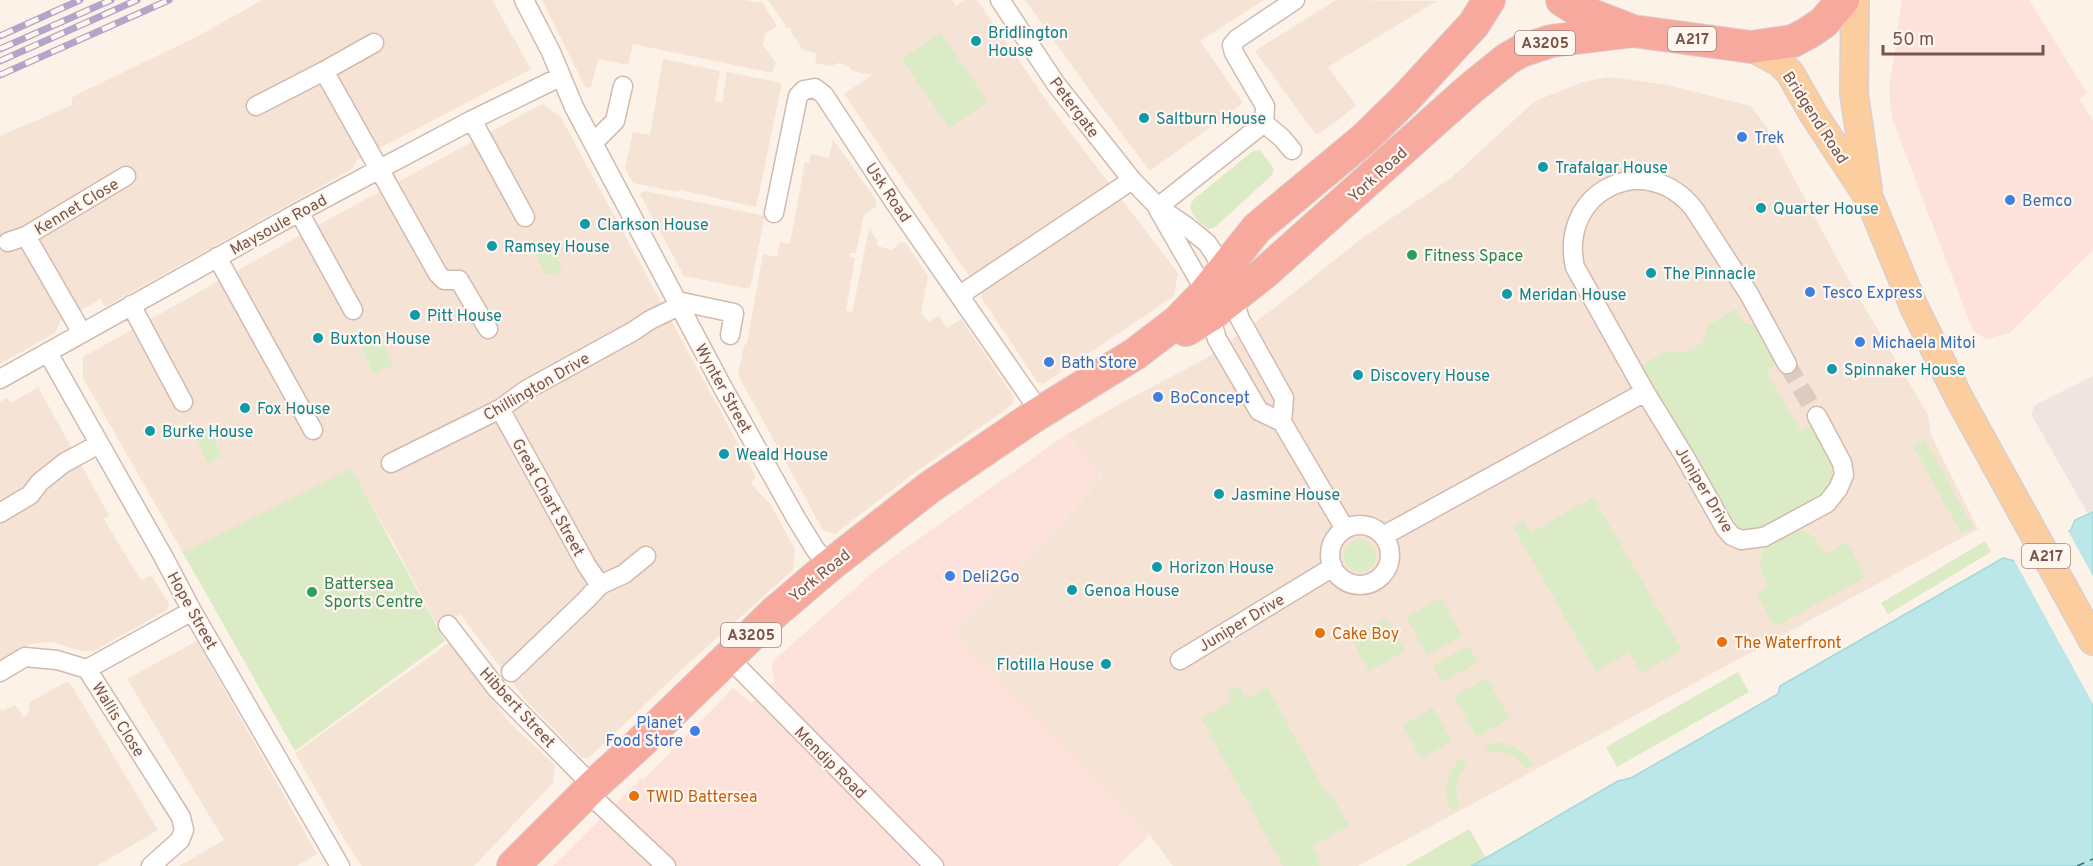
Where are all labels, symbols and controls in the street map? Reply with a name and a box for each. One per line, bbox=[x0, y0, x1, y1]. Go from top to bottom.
scale bar bbox=[1883, 18, 2044, 56]
place label: Bridlington House bbox=[988, 24, 1068, 62]
road number: A217 bbox=[1668, 27, 1716, 51]
text: 50 m bbox=[1892, 29, 1934, 52]
road number: A3205 bbox=[1515, 31, 1575, 55]
marker: Bridlington House bbox=[969, 34, 983, 48]
street label: Bridgend Road bbox=[1777, 68, 1852, 168]
street label: Petergate bbox=[1044, 74, 1103, 143]
place label: Saltburn House bbox=[1156, 110, 1266, 130]
marker: Saltburn House bbox=[1137, 111, 1151, 125]
place label: Trek bbox=[1754, 129, 1785, 149]
marker: Trek bbox=[1735, 130, 1749, 144]
street label: York Road bbox=[1345, 144, 1412, 207]
street label: Usk Road bbox=[860, 159, 915, 227]
place label: Trafalgar House bbox=[1555, 159, 1668, 179]
marker: Trafalgar House bbox=[1536, 160, 1550, 174]
street label: Kennet Close bbox=[31, 175, 123, 241]
street label: Maysoule Road bbox=[227, 191, 331, 261]
place label: Bemco bbox=[2022, 192, 2072, 212]
marker: Bemco bbox=[2003, 193, 2017, 207]
place label: Quarter House bbox=[1773, 200, 1879, 220]
marker: Quarter House bbox=[1754, 201, 1768, 215]
place label: Clarkson House bbox=[597, 216, 709, 236]
marker: Clarkson House bbox=[578, 217, 592, 231]
place label: Ramsey House bbox=[504, 238, 610, 258]
marker: Ramsey House bbox=[485, 239, 499, 253]
place label: Fitness Space bbox=[1424, 247, 1523, 267]
marker: Fitness Space bbox=[1405, 248, 1419, 262]
place label: The Pinnacle bbox=[1663, 265, 1756, 285]
marker: The Pinnacle bbox=[1644, 266, 1658, 280]
place label: Tesco Express bbox=[1822, 284, 1923, 304]
marker: Tesco Express bbox=[1803, 285, 1817, 299]
place label: Meridan House bbox=[1519, 286, 1626, 306]
marker: Meridan House bbox=[1500, 287, 1514, 301]
place label: Pitt House bbox=[427, 307, 502, 327]
marker: Pitt House bbox=[408, 308, 422, 322]
place label: Buxton House bbox=[330, 330, 430, 350]
marker: Buxton House bbox=[311, 331, 325, 345]
place label: Michaela Mitoi bbox=[1872, 334, 1975, 354]
marker: Michaela Mitoi bbox=[1853, 335, 1867, 349]
street label: Wynter Street bbox=[689, 341, 755, 437]
street label: Chillington Drive bbox=[480, 349, 594, 426]
place label: Bath Store bbox=[1061, 354, 1137, 374]
marker: Bath Store bbox=[1042, 355, 1056, 369]
place label: Spinnaker House bbox=[1844, 361, 1965, 381]
marker: Spinnaker House bbox=[1825, 362, 1839, 376]
place label: Discovery House bbox=[1370, 367, 1490, 387]
marker: Discovery House bbox=[1351, 368, 1365, 382]
place label: BoConcept bbox=[1170, 389, 1250, 409]
marker: BoConcept bbox=[1151, 390, 1165, 404]
place label: Fox House bbox=[257, 400, 330, 420]
marker: Fox House bbox=[238, 401, 252, 415]
place label: Burke House bbox=[162, 423, 253, 443]
marker: Burke House bbox=[143, 424, 157, 438]
street label: Great Chart Street bbox=[507, 436, 588, 560]
street label: Juniper Drive bbox=[1670, 443, 1737, 537]
place label: Weald House bbox=[736, 446, 828, 466]
marker: Weald House bbox=[717, 447, 731, 461]
place label: Jasmine House bbox=[1231, 486, 1340, 506]
marker: Jasmine House bbox=[1212, 487, 1226, 501]
road number: A217 bbox=[2022, 544, 2070, 568]
street label: York Road bbox=[786, 546, 855, 607]
place label: Horizon House bbox=[1169, 559, 1274, 579]
marker: Horizon House bbox=[1150, 560, 1164, 574]
place label: Deli2Go bbox=[962, 568, 1019, 588]
street label: Hope Street bbox=[162, 569, 221, 653]
marker: Deli2Go bbox=[943, 569, 957, 583]
place label: Battersea Sports Centre bbox=[324, 575, 423, 613]
place label: Genoa House bbox=[1084, 582, 1179, 602]
marker: Genoa House bbox=[1065, 583, 1079, 597]
marker: Battersea Sports Centre bbox=[305, 585, 319, 599]
street label: Juniper Drive bbox=[1195, 590, 1289, 657]
road number: A3205 bbox=[721, 623, 781, 647]
place label: Cake Boy bbox=[1332, 625, 1399, 645]
marker: Cake Boy bbox=[1313, 626, 1327, 640]
place label: The Waterfront bbox=[1734, 634, 1842, 654]
marker: The Waterfront bbox=[1715, 635, 1729, 649]
place label: Flotilla House bbox=[997, 656, 1094, 676]
marker: Flotilla House bbox=[1099, 657, 1113, 671]
street label: Hibbert Street bbox=[474, 664, 559, 753]
street label: Wallis Close bbox=[86, 679, 148, 761]
place label: Planet Food Store bbox=[606, 714, 683, 752]
street label: Mendip Road bbox=[789, 723, 870, 804]
marker: Planet Food Store bbox=[688, 724, 702, 738]
place label: TWID Battersea bbox=[646, 788, 757, 808]
marker: TWID Battersea bbox=[627, 789, 641, 803]

